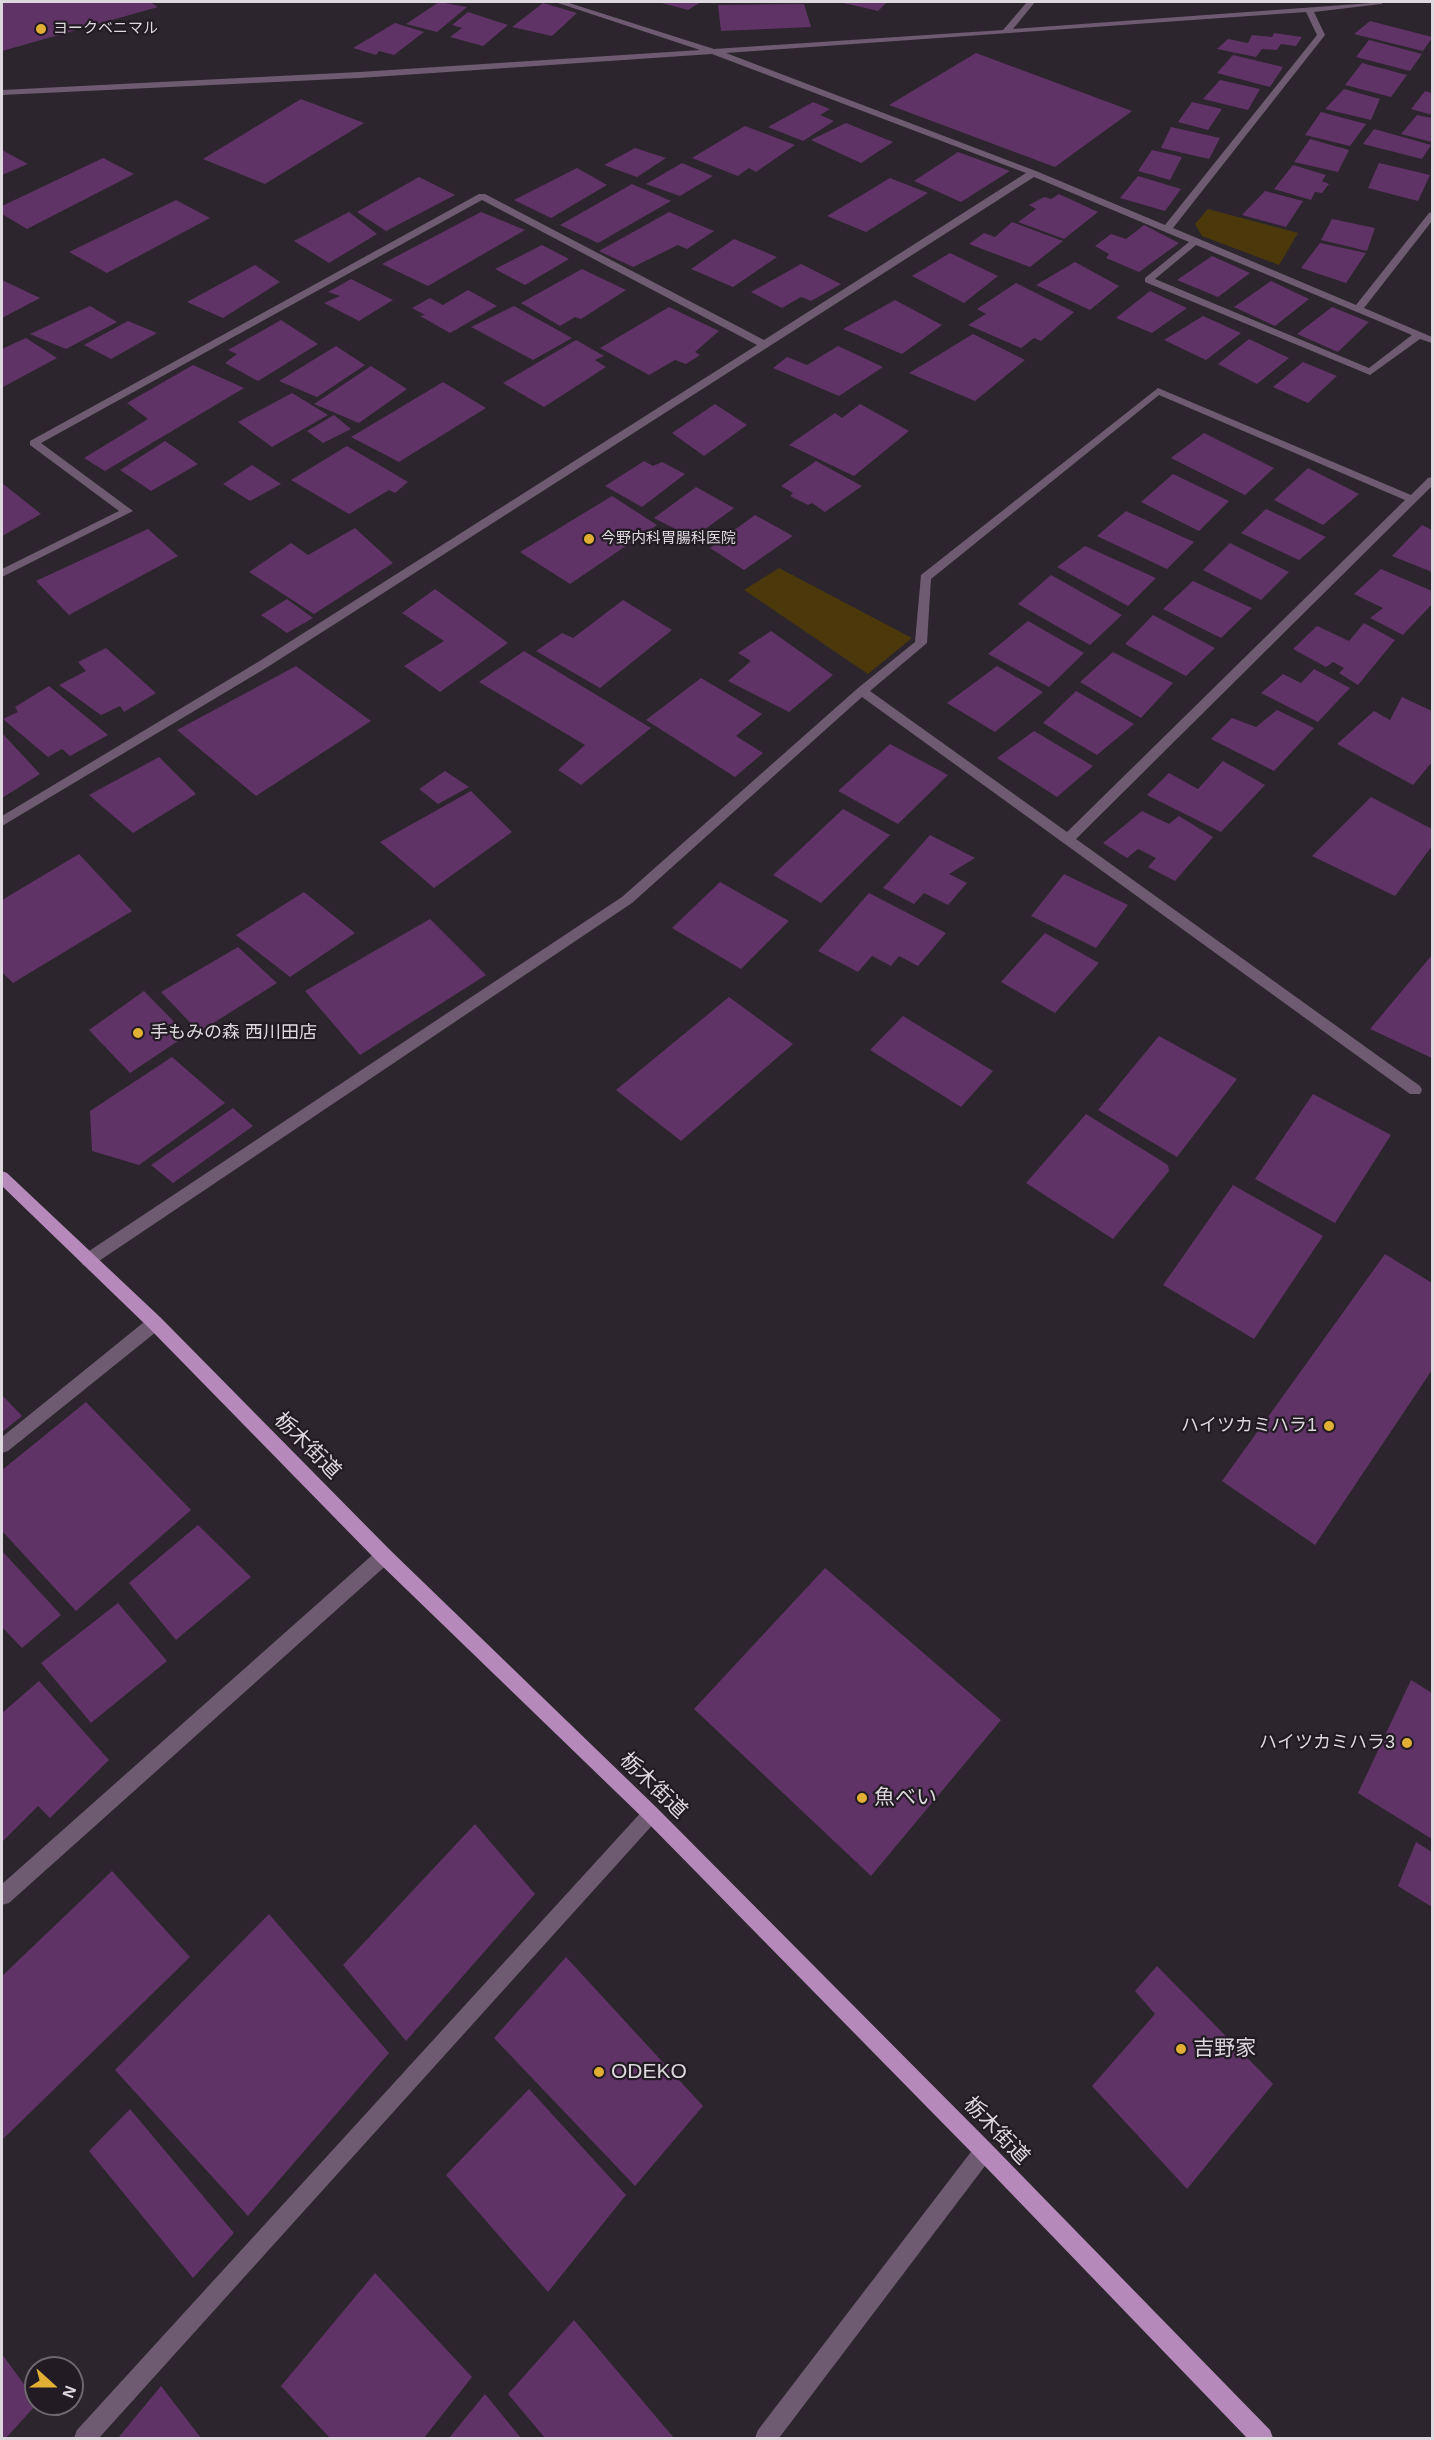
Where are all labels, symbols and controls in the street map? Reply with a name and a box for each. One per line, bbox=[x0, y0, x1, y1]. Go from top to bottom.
place label: ヨークベニマル bbox=[53, 20, 158, 38]
marker: ヨークベニマル bbox=[34, 22, 48, 36]
place label: 今野内科胃腸科医院 bbox=[601, 530, 736, 548]
marker: 今野内科胃腸科医院 bbox=[582, 532, 596, 546]
place label: 手もみの森 西川田店 bbox=[150, 1022, 317, 1044]
marker: 手もみの森 西川田店 bbox=[131, 1026, 145, 1040]
street label: 栃木街道 bbox=[268, 1407, 346, 1485]
place label: ハイツカミハラ1 bbox=[1181, 1415, 1317, 1437]
marker: ハイツカミハラ1 bbox=[1322, 1419, 1336, 1433]
place label: ハイツカミハラ3 bbox=[1259, 1732, 1395, 1754]
marker: ハイツカミハラ3 bbox=[1400, 1736, 1414, 1750]
street label: 栃木街道 bbox=[614, 1748, 692, 1824]
place label: 魚べい bbox=[874, 1785, 937, 1811]
marker: 魚べい bbox=[855, 1791, 869, 1805]
place label: 吉野家 bbox=[1193, 2036, 1256, 2062]
marker: 吉野家 bbox=[1174, 2042, 1188, 2056]
place label: ODEKO bbox=[611, 2059, 687, 2085]
marker: ODEKO bbox=[592, 2065, 606, 2079]
street label: 栃木街道 bbox=[958, 2092, 1034, 2170]
north arrow bbox=[24, 2356, 84, 2416]
text: N bbox=[59, 2383, 79, 2400]

